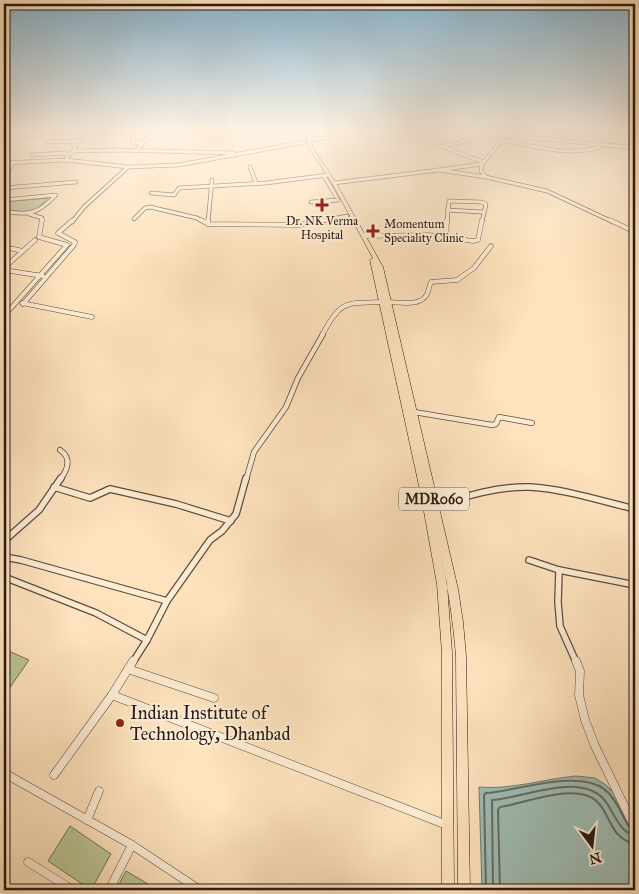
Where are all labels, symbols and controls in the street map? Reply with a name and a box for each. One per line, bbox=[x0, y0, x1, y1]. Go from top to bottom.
marker: Dr. NK Verma Hospital bbox=[315, 198, 329, 212]
place label: Dr. NK Verma Hospital bbox=[286, 214, 359, 242]
place label: Momentum Speciality Clinic bbox=[384, 217, 464, 245]
marker: Momentum Speciality Clinic bbox=[366, 224, 380, 238]
road number: MDR060 bbox=[399, 488, 469, 510]
place label: Indian Institute of Technology, Dhanbad bbox=[130, 702, 290, 746]
marker: Indian Institute of Technology, Dhanbad bbox=[114, 717, 126, 729]
north arrow bbox=[566, 822, 616, 872]
text: N bbox=[587, 848, 603, 868]

